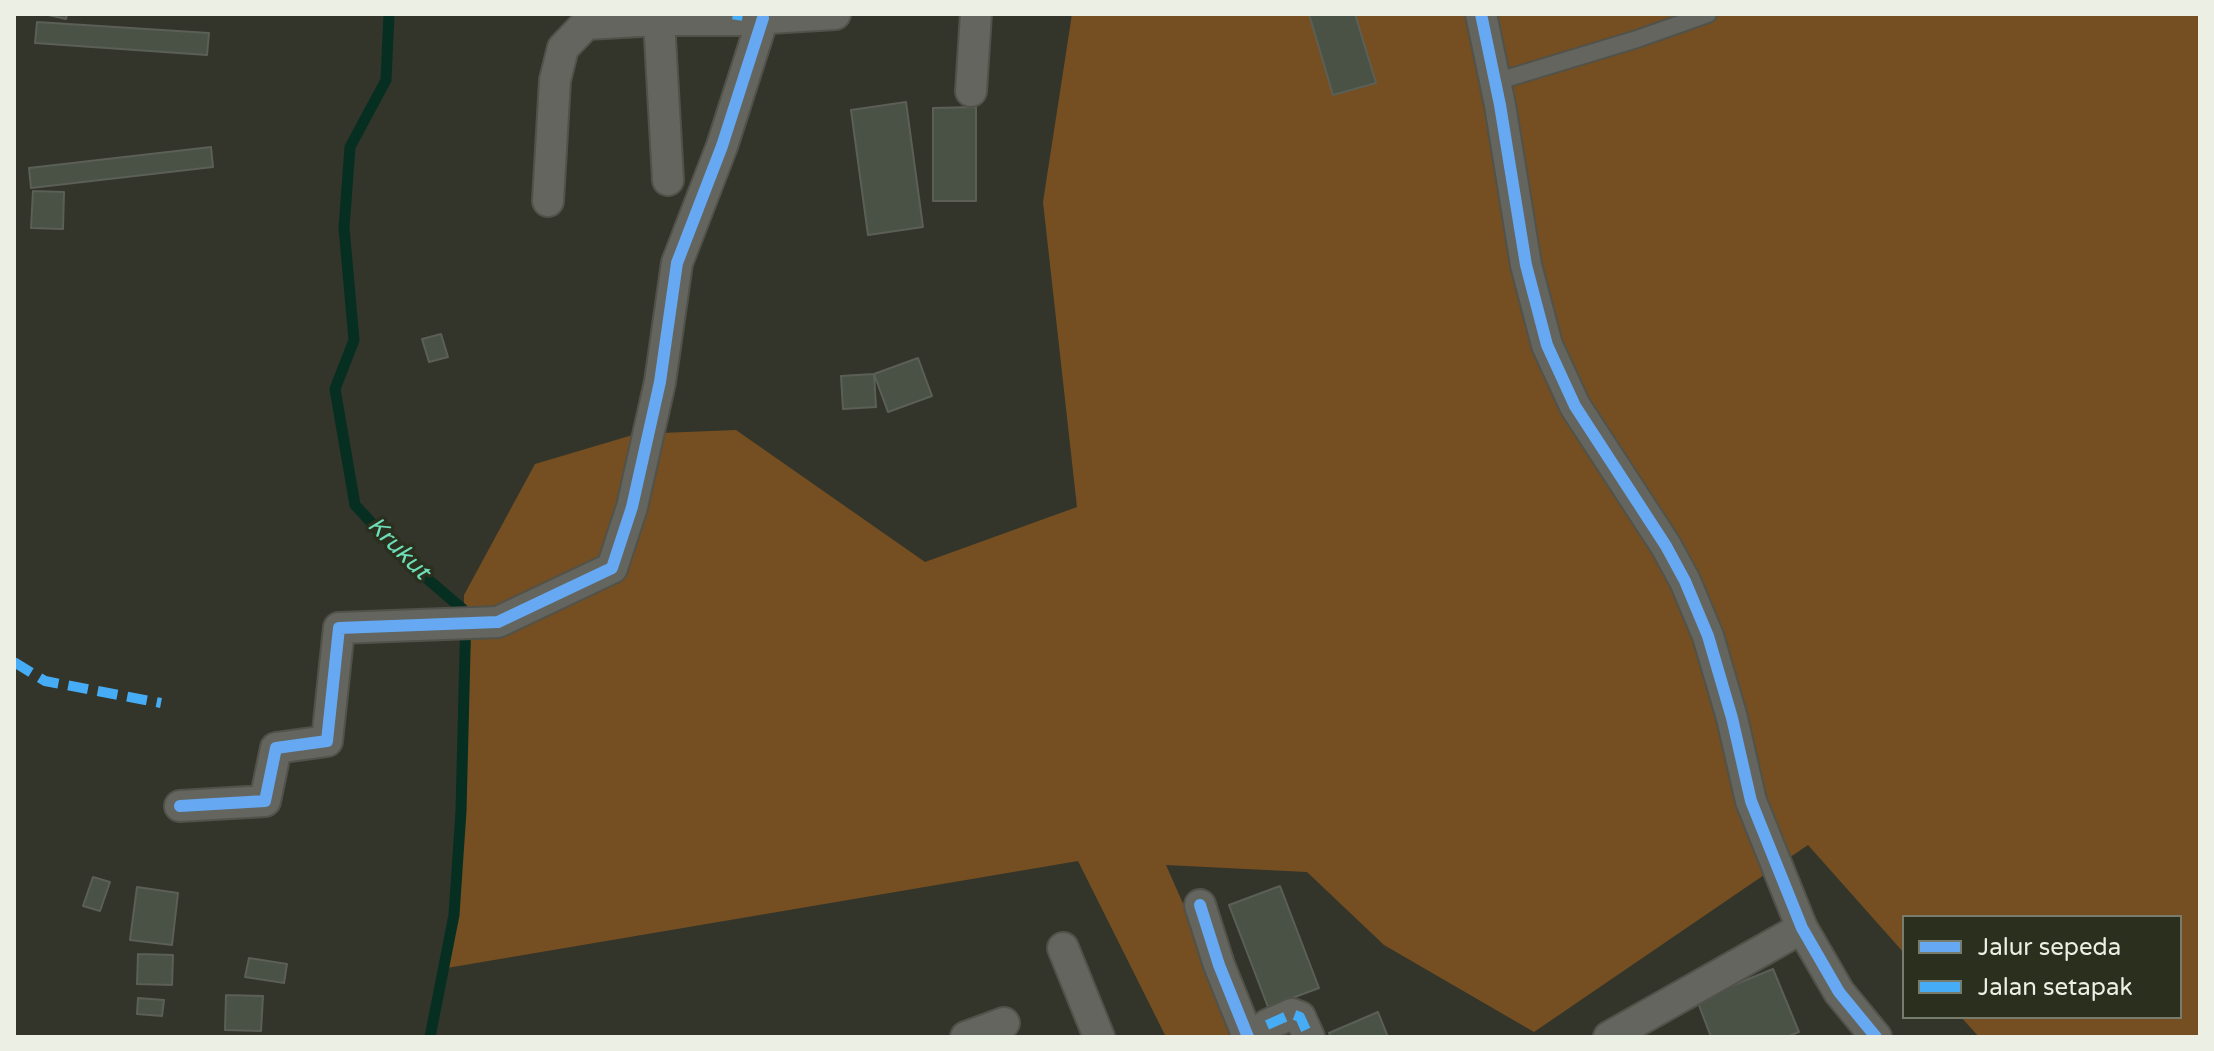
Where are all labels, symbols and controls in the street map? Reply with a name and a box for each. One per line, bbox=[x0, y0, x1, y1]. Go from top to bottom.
water label: Krukut bbox=[361, 512, 435, 586]
legend bbox=[1902, 915, 2182, 1019]
text: Jalur sepeda bbox=[1978, 933, 2121, 962]
text: Jalan setapak bbox=[1978, 973, 2132, 1002]

